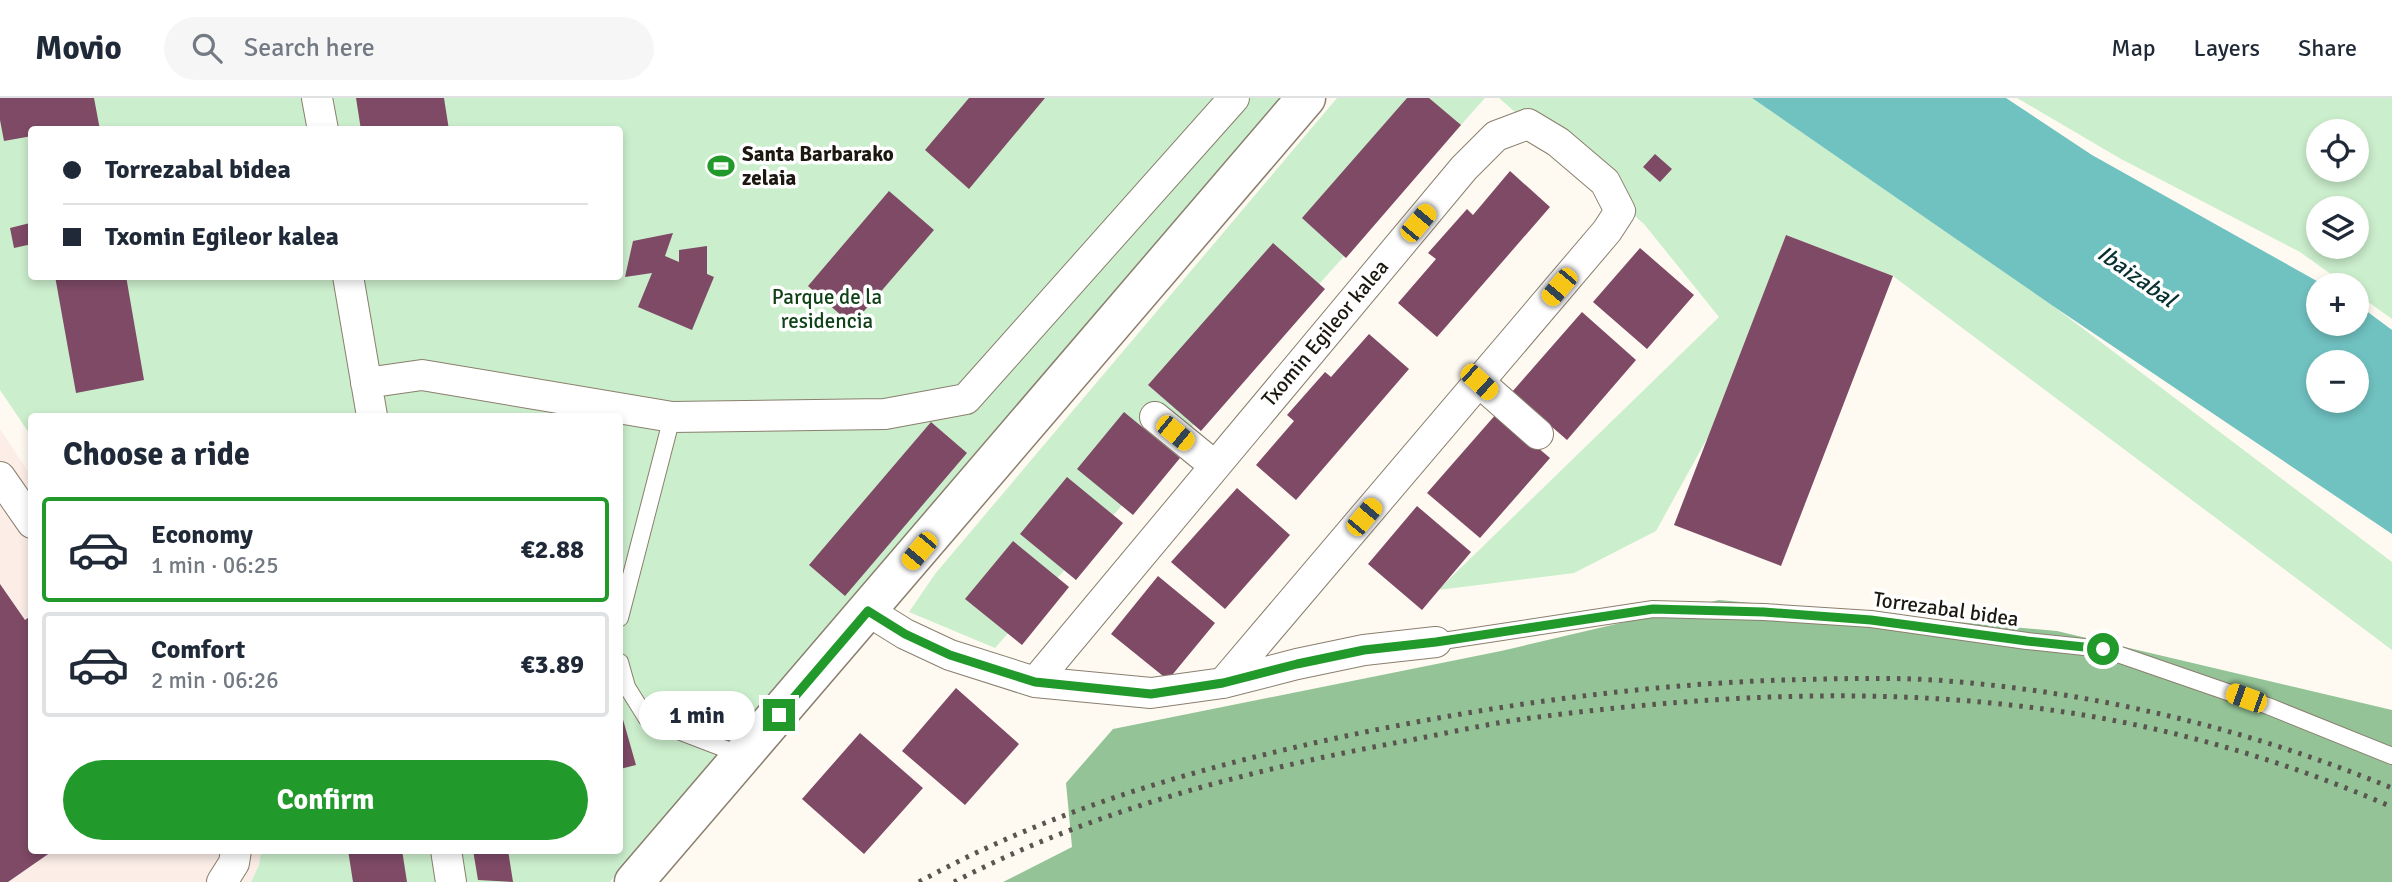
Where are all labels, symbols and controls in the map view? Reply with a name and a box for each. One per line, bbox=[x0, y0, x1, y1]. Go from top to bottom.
search box bbox=[164, 17, 654, 80]
text: Movio bbox=[35, 28, 122, 69]
icon: search bbox=[188, 29, 226, 67]
text: Search here bbox=[244, 32, 375, 64]
text: Map bbox=[2111, 33, 2156, 63]
text: Layers bbox=[2194, 33, 2260, 63]
text: Share bbox=[2298, 33, 2357, 63]
map controls bbox=[2306, 119, 2369, 413]
button: locate bbox=[2306, 119, 2369, 182]
place label: Santa Barbarako zelaia bbox=[742, 141, 894, 191]
sports icon: Santa Barbarako zelaia bbox=[706, 151, 736, 181]
text: Torrezabal bidea bbox=[105, 154, 291, 186]
button: layers bbox=[2306, 196, 2369, 259]
car bbox=[1397, 200, 1440, 246]
text: Txomin Egileor kalea bbox=[105, 221, 339, 253]
water label: Ibaizabal bbox=[2092, 239, 2183, 315]
street label: Txomin Egileor kalea bbox=[1256, 254, 1394, 412]
car bbox=[1538, 264, 1581, 310]
button: + bbox=[2306, 273, 2369, 336]
park label: Parque de la residencia bbox=[772, 284, 882, 334]
button: − bbox=[2306, 350, 2369, 413]
car bbox=[1457, 360, 1502, 404]
car bbox=[1153, 412, 1198, 454]
text: Choose a ride bbox=[63, 435, 250, 474]
car bbox=[1343, 494, 1386, 540]
icon: car bbox=[67, 518, 130, 581]
text: Economy bbox=[151, 519, 253, 551]
car bbox=[898, 528, 941, 574]
text: €2.88 bbox=[520, 534, 584, 566]
text: 1 min · 06:25 bbox=[151, 551, 279, 580]
street label: Torrezabal bidea bbox=[1872, 586, 2020, 632]
icon: car bbox=[67, 633, 130, 696]
route start bbox=[2087, 633, 2119, 665]
text: Comfort bbox=[151, 634, 245, 666]
text: €3.89 bbox=[520, 649, 584, 681]
text: 2 min · 06:26 bbox=[151, 666, 279, 695]
car bbox=[2223, 681, 2270, 715]
callout: 1 min bbox=[639, 690, 754, 740]
route end bbox=[763, 699, 795, 731]
text: 1 min bbox=[669, 701, 725, 730]
button: Confirm bbox=[63, 760, 588, 840]

